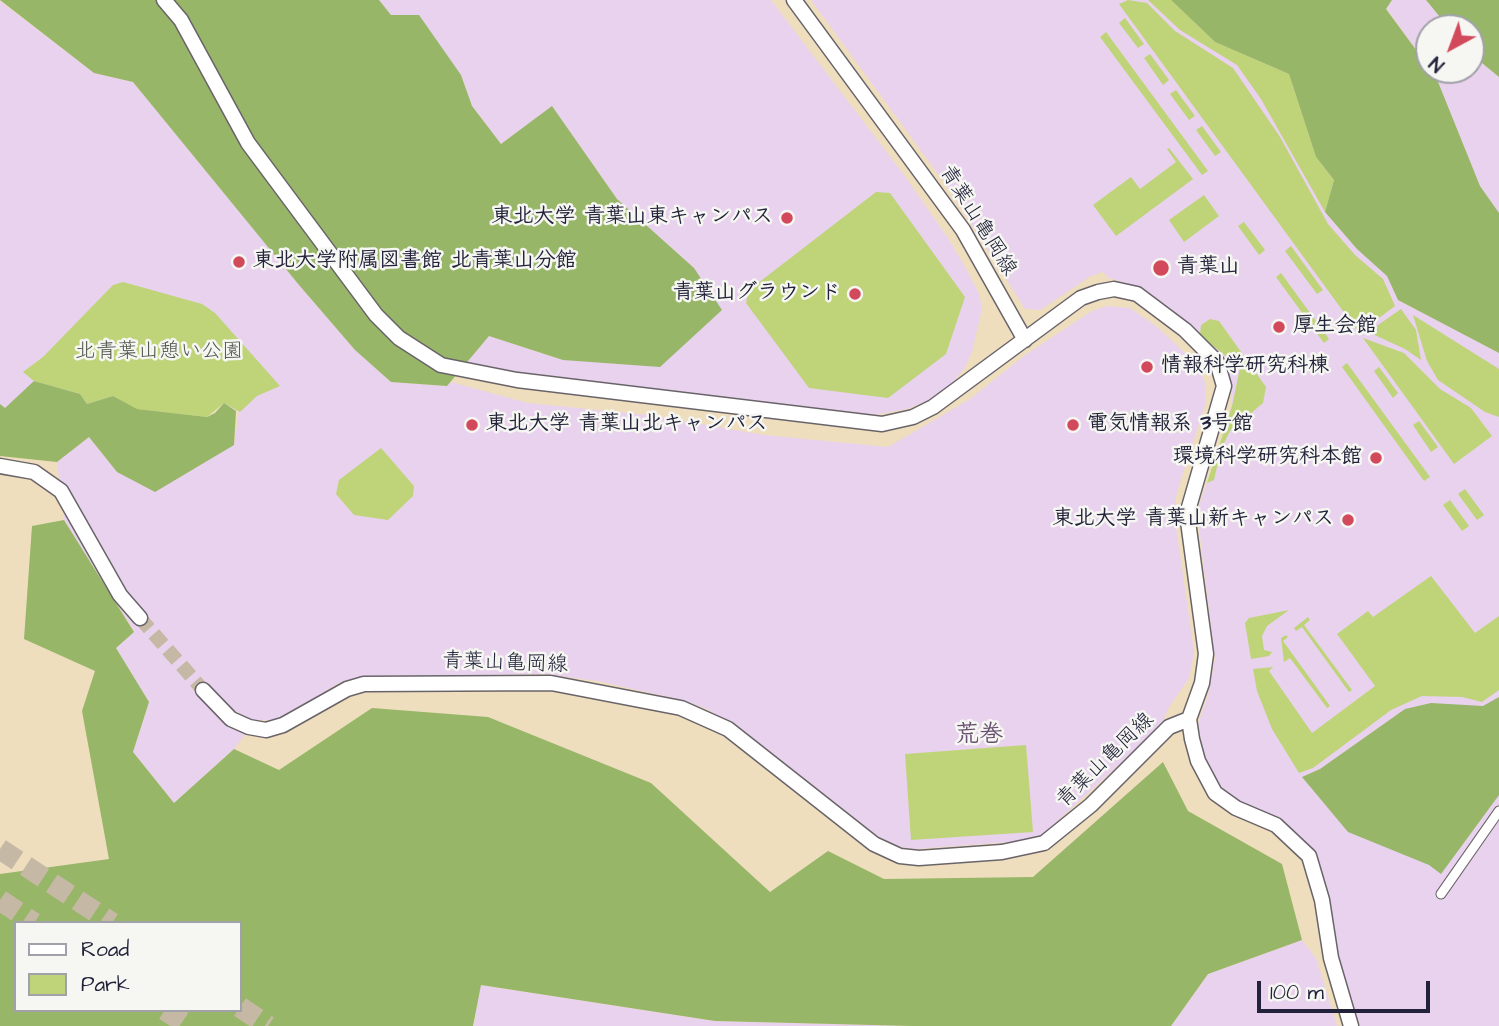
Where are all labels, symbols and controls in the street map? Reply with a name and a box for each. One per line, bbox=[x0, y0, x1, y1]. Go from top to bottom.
north arrow bbox=[1415, 14, 1485, 84]
text: N bbox=[1424, 50, 1451, 78]
street label: 青葉山亀岡線 bbox=[933, 161, 1021, 281]
place label: 東北大学 青葉山東キャンパス bbox=[492, 205, 773, 231]
marker: 東北大学 青葉山東キャンパス bbox=[779, 210, 795, 226]
place label: 東北大学附属図書館 北青葉山分館 bbox=[253, 249, 576, 275]
marker: 東北大学附属図書館 北青葉山分館 bbox=[231, 254, 247, 270]
place label: 青葉山 bbox=[1177, 255, 1240, 281]
marker: 青葉山 bbox=[1151, 258, 1171, 278]
place label: 青葉山グラウンド bbox=[673, 281, 841, 307]
marker: 青葉山グラウンド bbox=[847, 286, 863, 302]
place label: 厚生会館 bbox=[1293, 314, 1377, 340]
marker: 厚生会館 bbox=[1271, 319, 1287, 335]
park label: 北青葉山憩い公園 bbox=[75, 340, 243, 366]
place label: 情報科学研究科棟 bbox=[1161, 354, 1329, 380]
marker: 情報科学研究科棟 bbox=[1139, 359, 1155, 375]
place label: 東北大学 青葉山北キャンパス bbox=[486, 412, 767, 438]
place label: 電気情報系 3号館 bbox=[1087, 412, 1253, 438]
marker: 東北大学 青葉山北キャンパス bbox=[464, 417, 480, 433]
marker: 電気情報系 3号館 bbox=[1065, 417, 1081, 433]
place label: 環境科学研究科本館 bbox=[1173, 445, 1362, 471]
marker: 環境科学研究科本館 bbox=[1368, 450, 1384, 466]
place label: 東北大学 青葉山新キャンパス bbox=[1053, 507, 1334, 533]
marker: 東北大学 青葉山新キャンパス bbox=[1340, 512, 1356, 528]
street label: 青葉山亀岡線 bbox=[442, 649, 568, 679]
street label: 青葉山亀岡線 bbox=[1052, 708, 1160, 814]
district label: 荒巻 bbox=[955, 722, 1003, 750]
legend bbox=[14, 921, 242, 1012]
text: Road bbox=[81, 935, 129, 964]
scale bar bbox=[1261, 967, 1434, 1011]
text: Park bbox=[81, 970, 130, 999]
text: 100 m bbox=[1270, 978, 1324, 1007]

